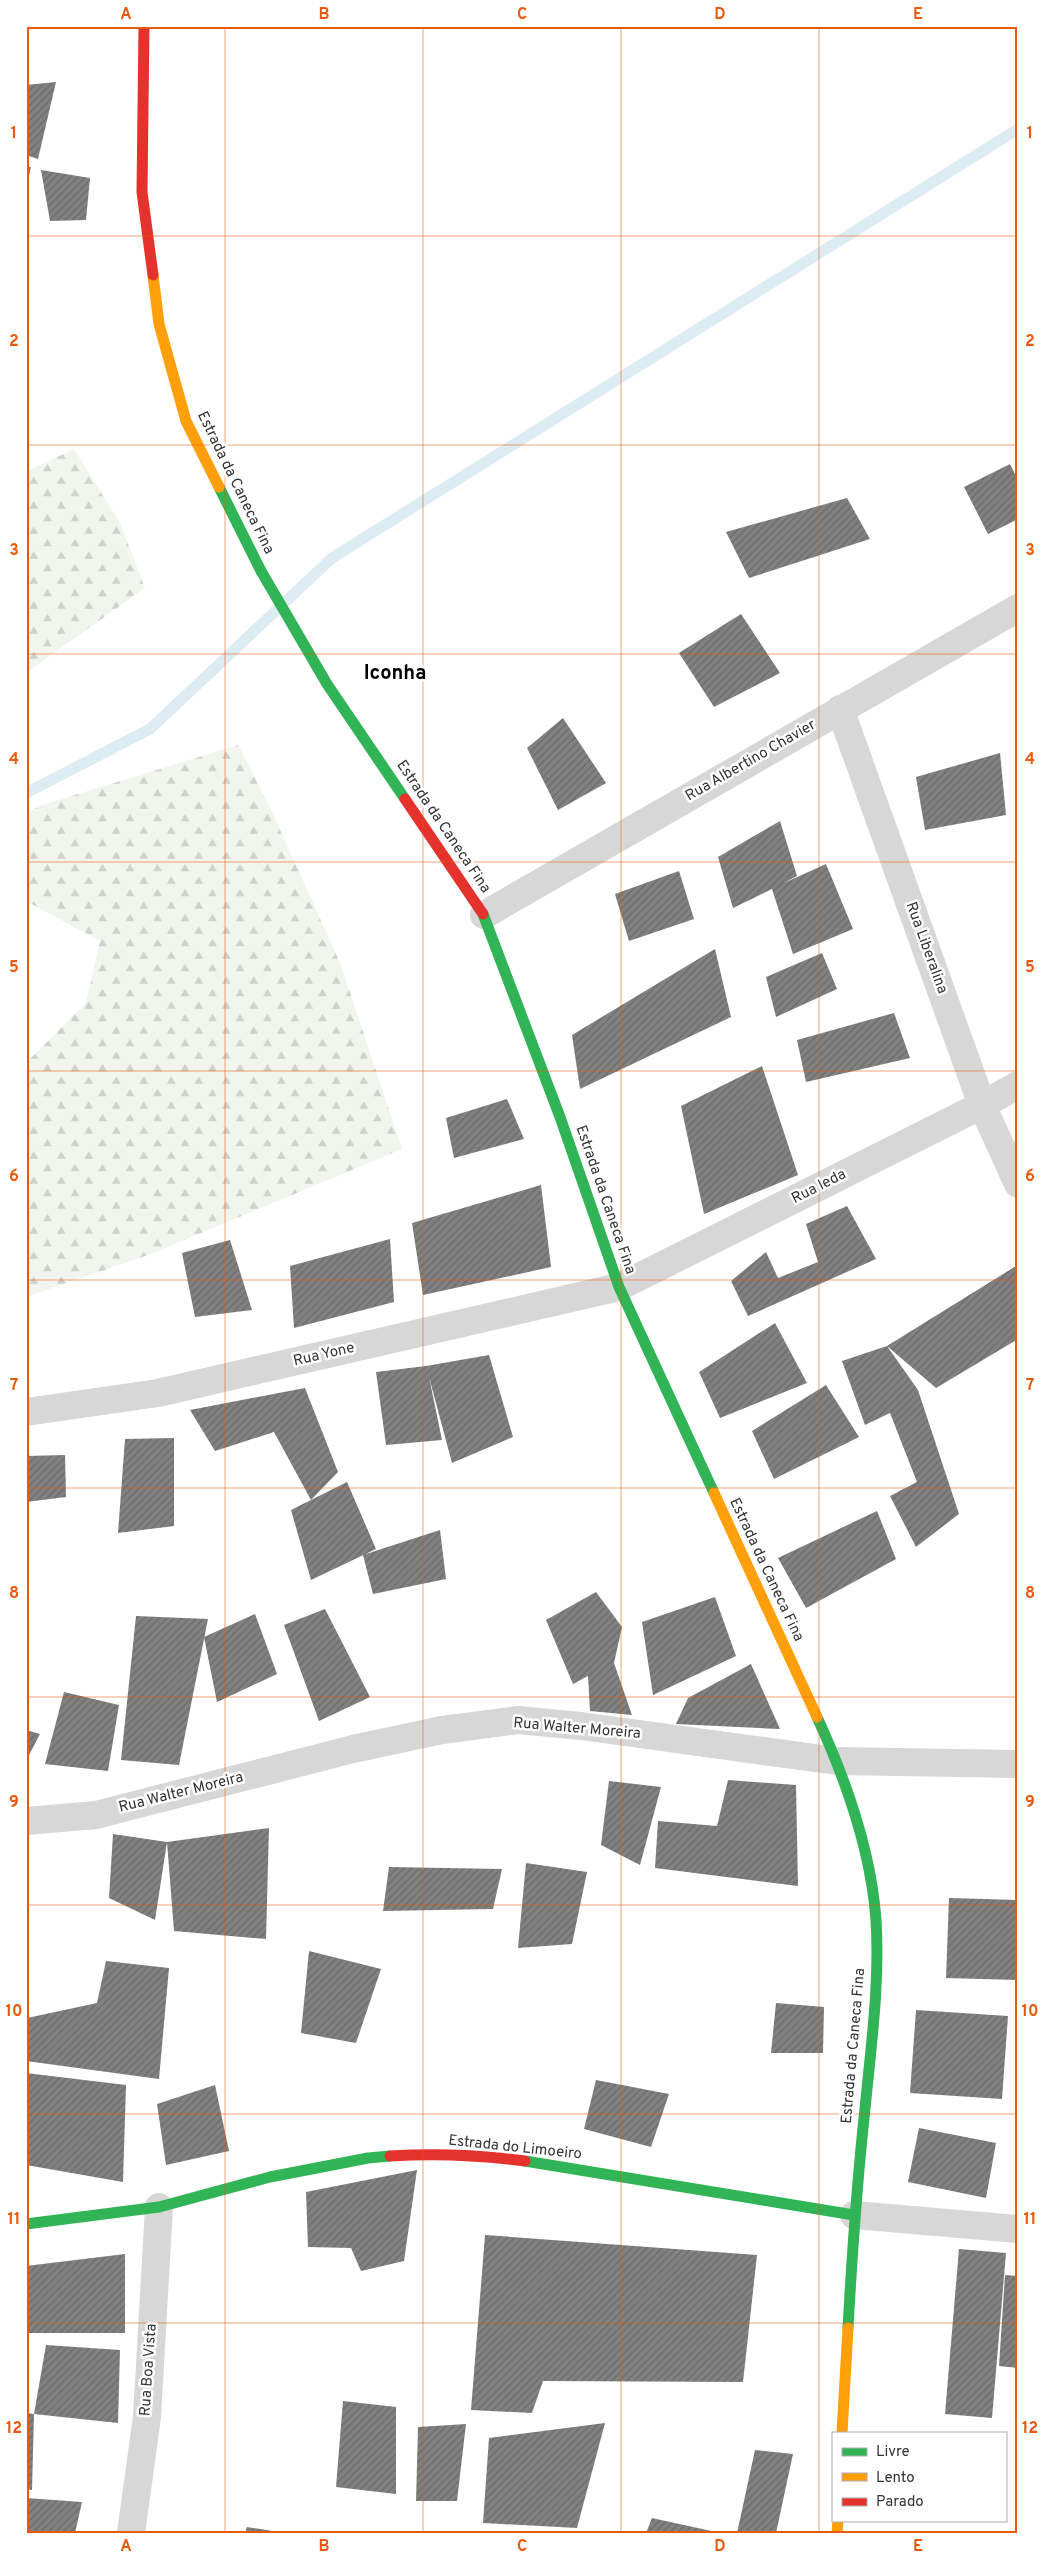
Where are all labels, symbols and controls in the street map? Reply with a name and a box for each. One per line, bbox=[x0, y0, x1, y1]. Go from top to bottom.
text: A bbox=[120, 5, 132, 25]
text: B bbox=[318, 5, 330, 25]
text: C bbox=[517, 5, 527, 25]
text: D bbox=[714, 5, 726, 25]
text: E bbox=[913, 5, 923, 25]
text: 1 bbox=[11, 124, 17, 144]
text: 1 bbox=[1027, 124, 1033, 144]
text: 2 bbox=[9, 332, 19, 352]
text: 2 bbox=[1025, 332, 1035, 352]
street label: Estrada da Caneca Fina bbox=[192, 409, 278, 557]
text: 3 bbox=[9, 541, 19, 561]
text: 3 bbox=[1025, 541, 1035, 561]
district label: Iconha bbox=[364, 661, 426, 687]
street label: Rua Albertino Chavier bbox=[682, 716, 820, 806]
text: 4 bbox=[9, 750, 19, 770]
text: 4 bbox=[1025, 750, 1035, 770]
street label: Estrada da Caneca Fina bbox=[391, 757, 495, 897]
street label: Rua Liberalina bbox=[901, 899, 951, 997]
text: 5 bbox=[9, 958, 19, 978]
text: 5 bbox=[1025, 958, 1035, 978]
street label: Estrada da Caneca Fina bbox=[571, 1123, 639, 1277]
street label: Rua Ieda bbox=[789, 1165, 849, 1209]
text: 6 bbox=[9, 1167, 19, 1187]
text: 6 bbox=[1025, 1167, 1035, 1187]
street label: Rua Yone bbox=[291, 1339, 357, 1371]
text: 7 bbox=[10, 1376, 18, 1396]
text: 7 bbox=[1026, 1376, 1034, 1396]
street label: Estrada da Caneca Fina bbox=[724, 1495, 808, 1645]
text: 8 bbox=[9, 1584, 19, 1604]
text: 8 bbox=[1025, 1584, 1035, 1604]
street label: Rua Walter Moreira bbox=[513, 1714, 641, 1744]
street label: Rua Walter Moreira bbox=[117, 1768, 245, 1818]
text: 9 bbox=[9, 1793, 19, 1813]
text: 9 bbox=[1025, 1793, 1035, 1813]
street label: Estrada da Caneca Fina bbox=[838, 1967, 870, 2125]
text: 10 bbox=[6, 2002, 22, 2022]
text: 10 bbox=[1022, 2002, 1038, 2022]
street label: Estrada do Limoeiro bbox=[447, 2132, 583, 2164]
text: 11 bbox=[8, 2210, 20, 2230]
text: 11 bbox=[1024, 2210, 1036, 2230]
street label: Rua Boa Vista bbox=[136, 2323, 162, 2417]
text: 12 bbox=[6, 2419, 22, 2439]
text: 12 bbox=[1022, 2419, 1038, 2439]
legend bbox=[832, 2432, 1006, 2522]
text: Livre bbox=[876, 2443, 910, 2462]
text: Lento bbox=[876, 2469, 915, 2488]
text: Parado bbox=[876, 2493, 924, 2512]
text: A bbox=[120, 2537, 132, 2557]
text: B bbox=[318, 2537, 330, 2557]
text: C bbox=[517, 2537, 527, 2557]
text: D bbox=[714, 2537, 726, 2557]
text: E bbox=[913, 2537, 923, 2557]

